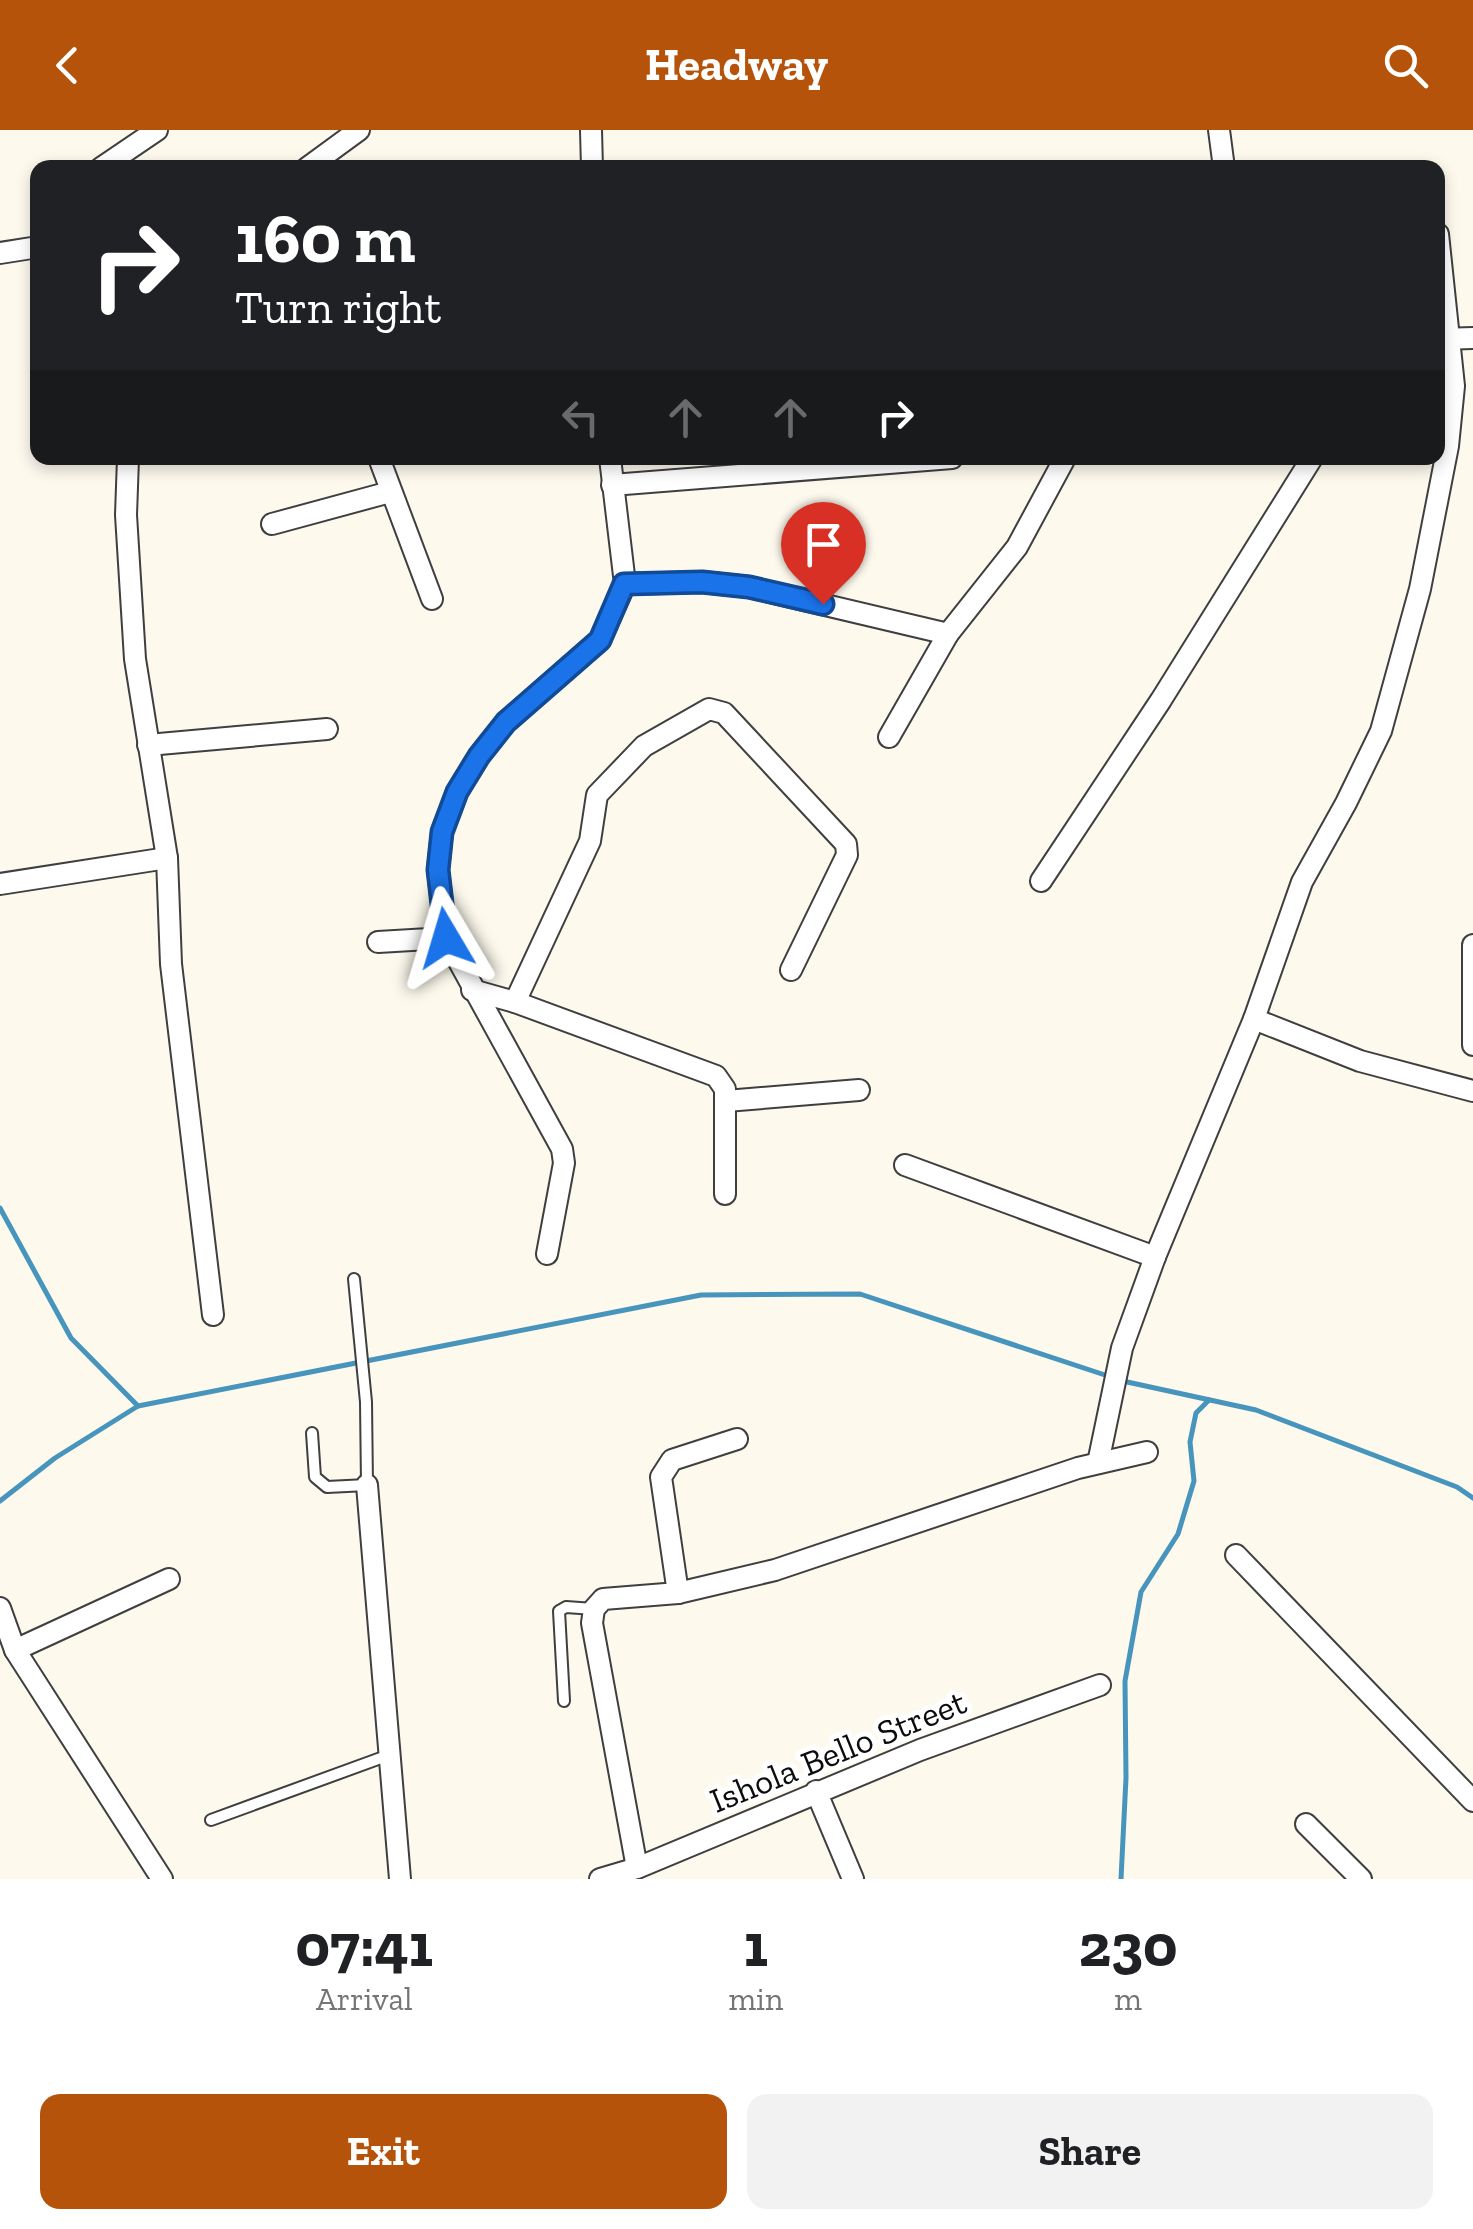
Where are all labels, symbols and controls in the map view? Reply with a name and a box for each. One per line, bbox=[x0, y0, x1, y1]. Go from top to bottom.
icon: back bbox=[40, 38, 95, 93]
text: Headway bbox=[645, 38, 828, 92]
icon: search bbox=[1378, 38, 1433, 93]
text: 160 m bbox=[235, 196, 416, 280]
icon: right bbox=[70, 200, 200, 330]
text: Turn right bbox=[235, 281, 441, 335]
icon: left bbox=[553, 390, 608, 445]
icon: ahead bbox=[658, 390, 713, 445]
icon: ahead bbox=[763, 390, 818, 445]
icon: right bbox=[868, 390, 923, 445]
pin bbox=[781, 502, 866, 605]
icon: arrive bbox=[796, 517, 851, 572]
position arrow bbox=[394, 886, 498, 990]
street label: Ishola Bello Street bbox=[704, 1681, 972, 1821]
text: 07:41 bbox=[295, 1909, 433, 1981]
text: 1 bbox=[744, 1909, 768, 1981]
text: 230 bbox=[1079, 1909, 1178, 1981]
text: Arrival bbox=[316, 1980, 412, 2018]
text: min bbox=[728, 1980, 783, 2018]
text: m bbox=[1114, 1980, 1142, 2018]
button: Exit bbox=[40, 2094, 727, 2209]
button: Share bbox=[747, 2094, 1433, 2209]

